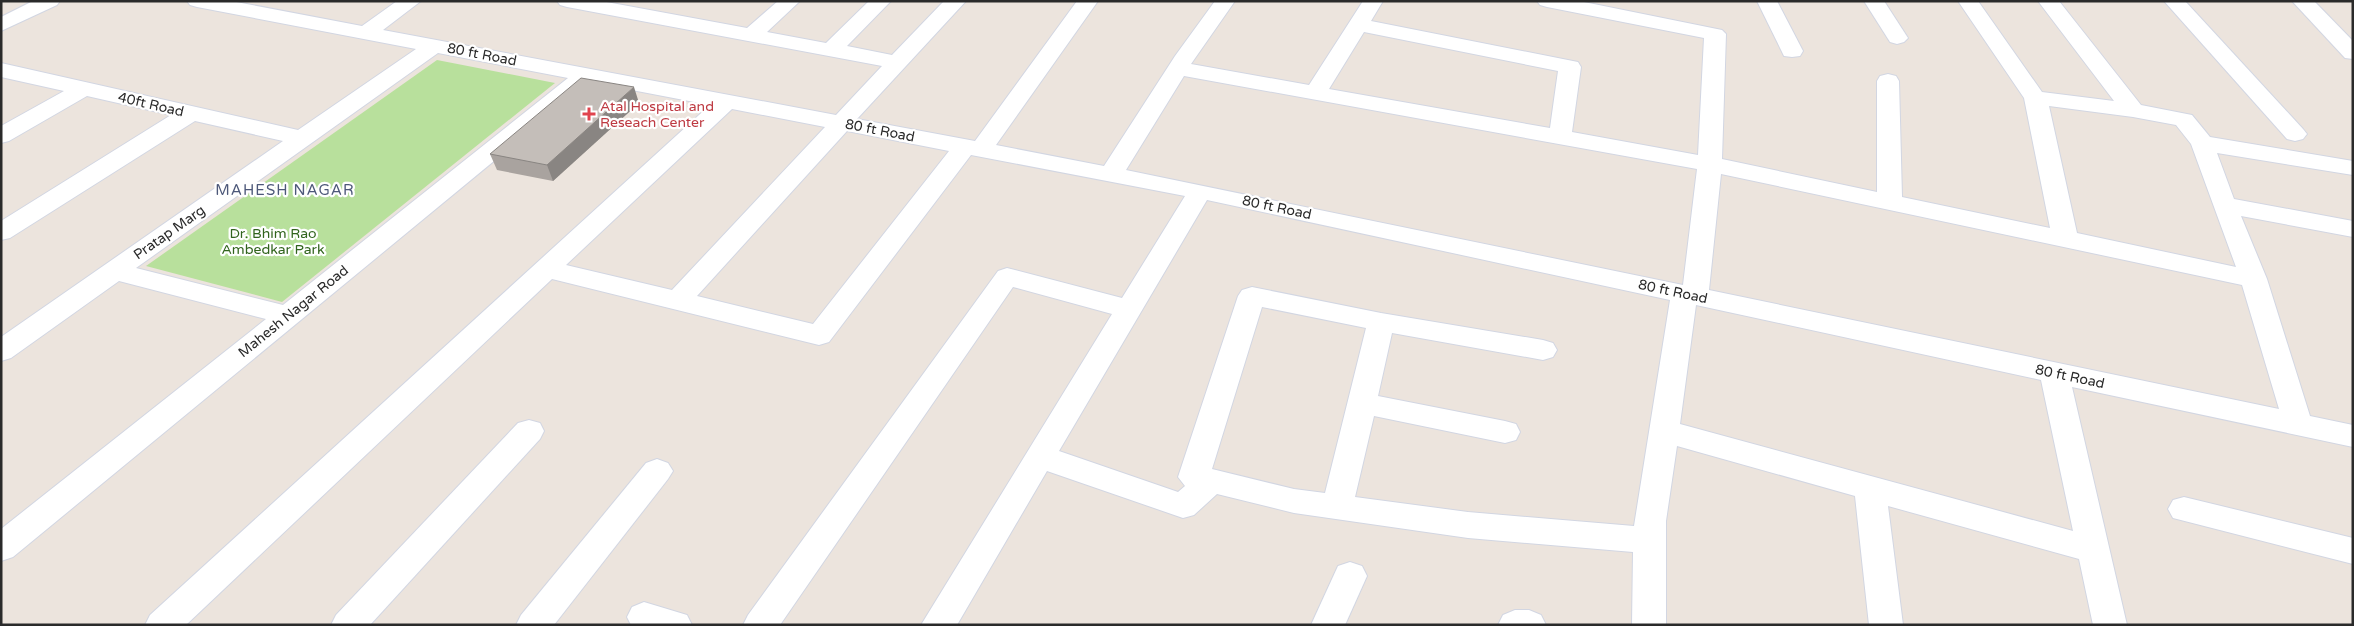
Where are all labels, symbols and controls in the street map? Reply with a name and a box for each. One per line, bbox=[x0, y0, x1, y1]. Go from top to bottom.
street label: 80 ft Road bbox=[446, 39, 518, 70]
street label: 40ft Road bbox=[116, 89, 185, 120]
place label: Atal Hospital and Reseach Center bbox=[600, 98, 714, 131]
marker: Atal Hospital and Reseach Center bbox=[582, 107, 596, 121]
street label: 80 ft Road bbox=[844, 115, 916, 146]
district label: MAHESH NAGAR bbox=[215, 181, 355, 199]
street label: 80 ft Road bbox=[1241, 192, 1313, 223]
street label: Pratap Marg bbox=[130, 202, 208, 263]
park label: Dr. Bhim Rao Ambedkar Park bbox=[221, 225, 325, 258]
street label: Mahesh Nagar Road bbox=[235, 262, 352, 361]
street label: 80 ft Road bbox=[1637, 276, 1709, 307]
street label: 80 ft Road bbox=[2034, 361, 2106, 392]

